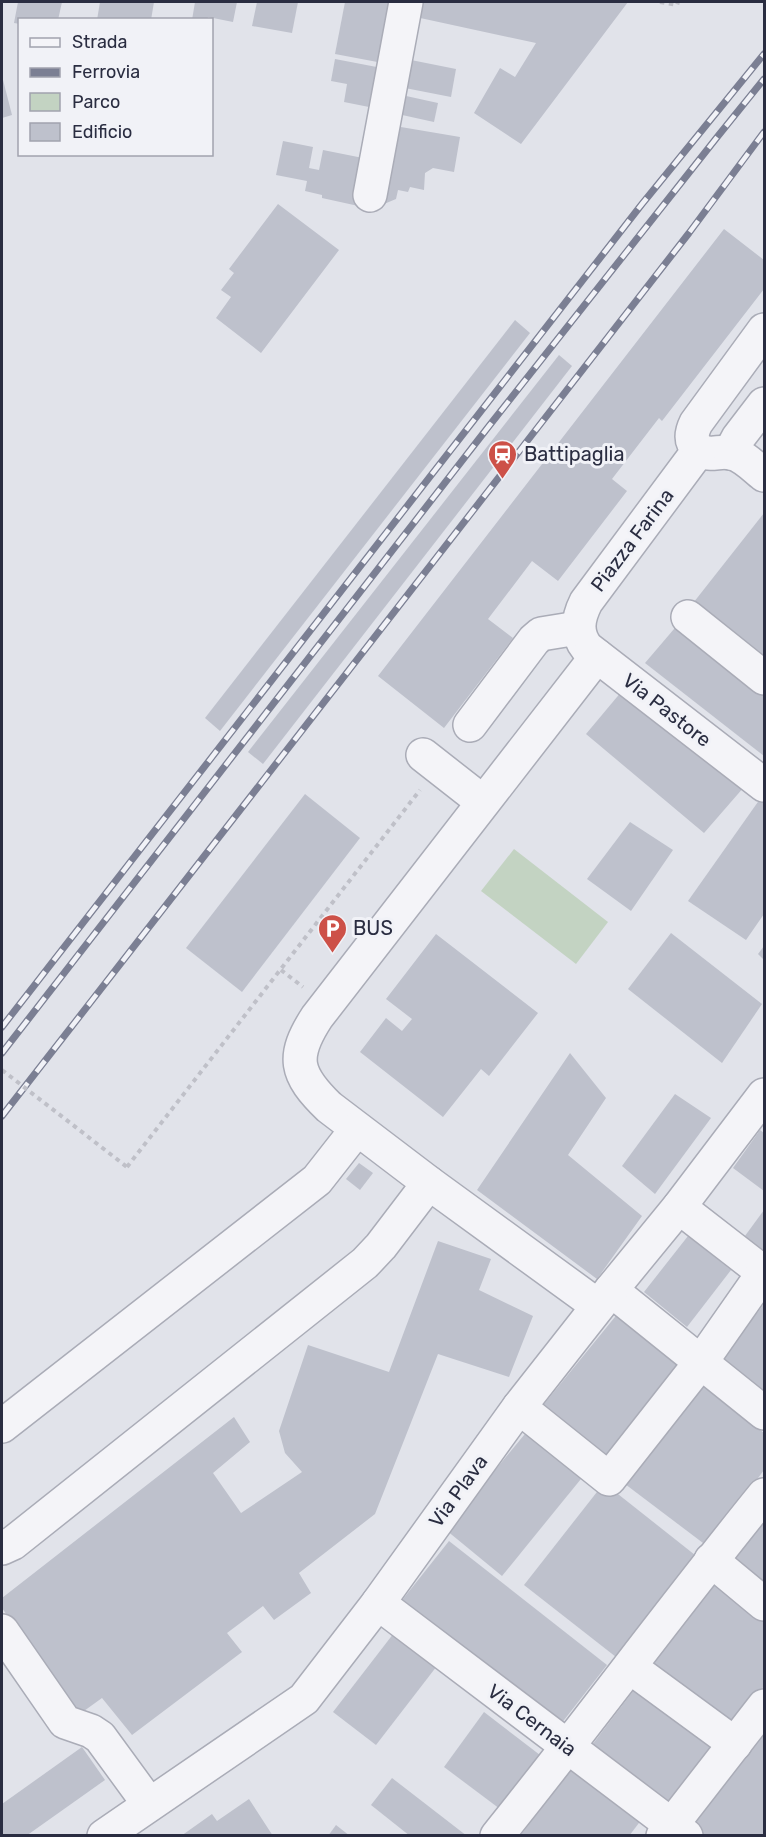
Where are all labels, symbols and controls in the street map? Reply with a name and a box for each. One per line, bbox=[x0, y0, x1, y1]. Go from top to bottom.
legend bbox=[18, 18, 213, 156]
text: Strada bbox=[72, 31, 128, 53]
text: Ferrovia bbox=[72, 61, 140, 83]
text: Parco bbox=[72, 91, 120, 113]
text: Edificio bbox=[72, 121, 132, 143]
station icon: Battipaglia bbox=[487, 438, 519, 480]
place label: Battipaglia bbox=[524, 442, 624, 466]
street label: Piazza Farina bbox=[585, 484, 679, 596]
street label: Via Pastore bbox=[618, 668, 716, 752]
parking icon: BUS bbox=[316, 912, 348, 954]
place label: BUS bbox=[353, 916, 393, 940]
street label: Via Plava bbox=[424, 1450, 492, 1532]
street label: Via Cernaia bbox=[483, 1679, 581, 1761]

